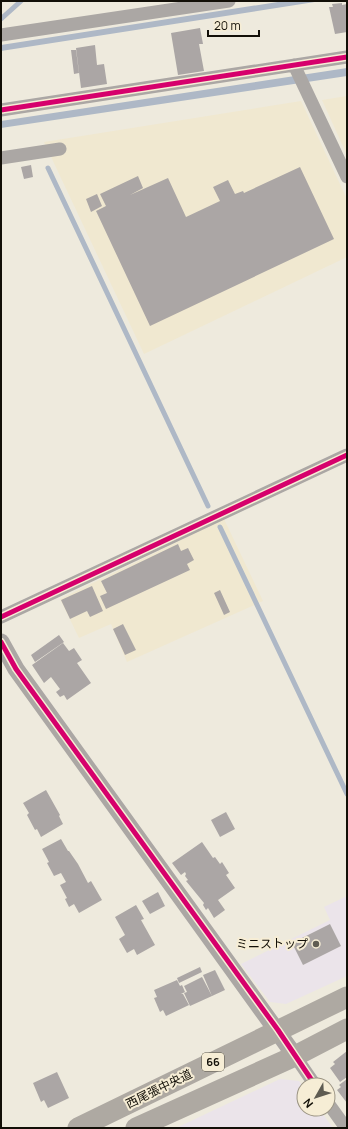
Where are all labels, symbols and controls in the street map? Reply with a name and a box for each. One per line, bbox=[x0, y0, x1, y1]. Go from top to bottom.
scale bar bbox=[208, 12, 259, 38]
text: 20 m bbox=[214, 17, 241, 34]
place label: ミニストップ bbox=[236, 935, 308, 952]
marker: ミニストップ bbox=[311, 939, 321, 949]
road number: 66 bbox=[202, 1053, 224, 1071]
street label: 西尾張中央道 bbox=[123, 1065, 195, 1112]
north arrow bbox=[296, 1077, 336, 1117]
text: N bbox=[299, 1096, 316, 1111]

